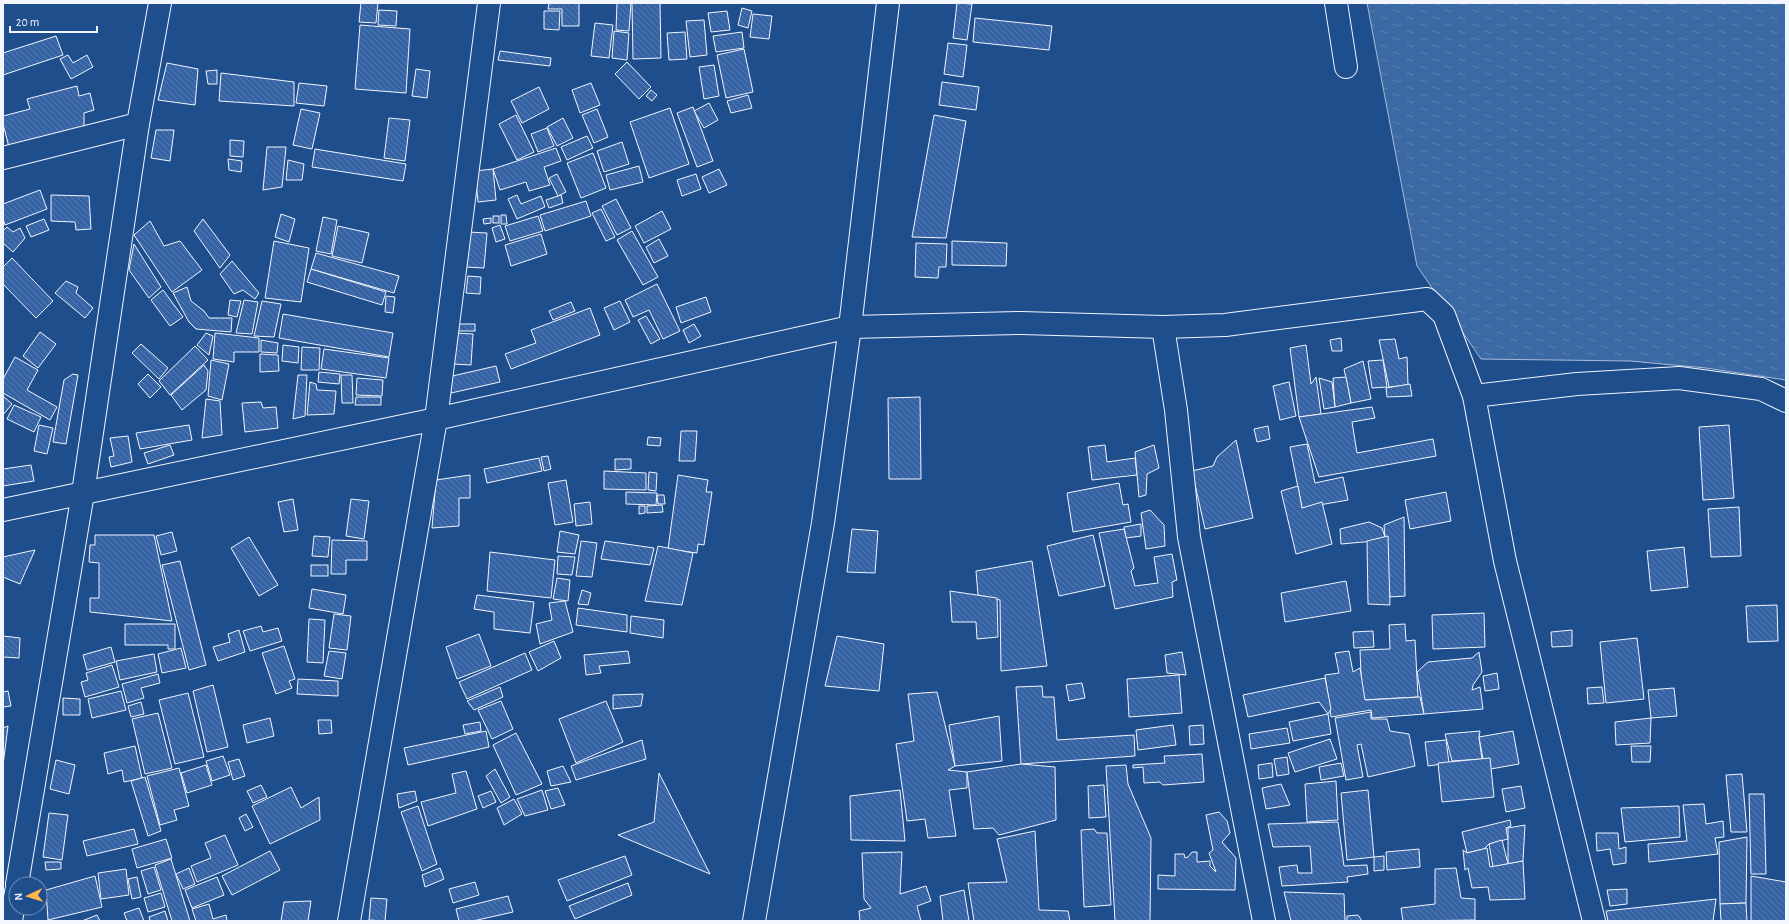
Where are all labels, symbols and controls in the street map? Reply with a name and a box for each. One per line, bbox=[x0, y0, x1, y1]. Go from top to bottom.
scale bar bbox=[10, 8, 97, 34]
text: 20 m bbox=[16, 16, 39, 28]
north arrow bbox=[8, 876, 48, 916]
text: N bbox=[13, 892, 24, 901]

